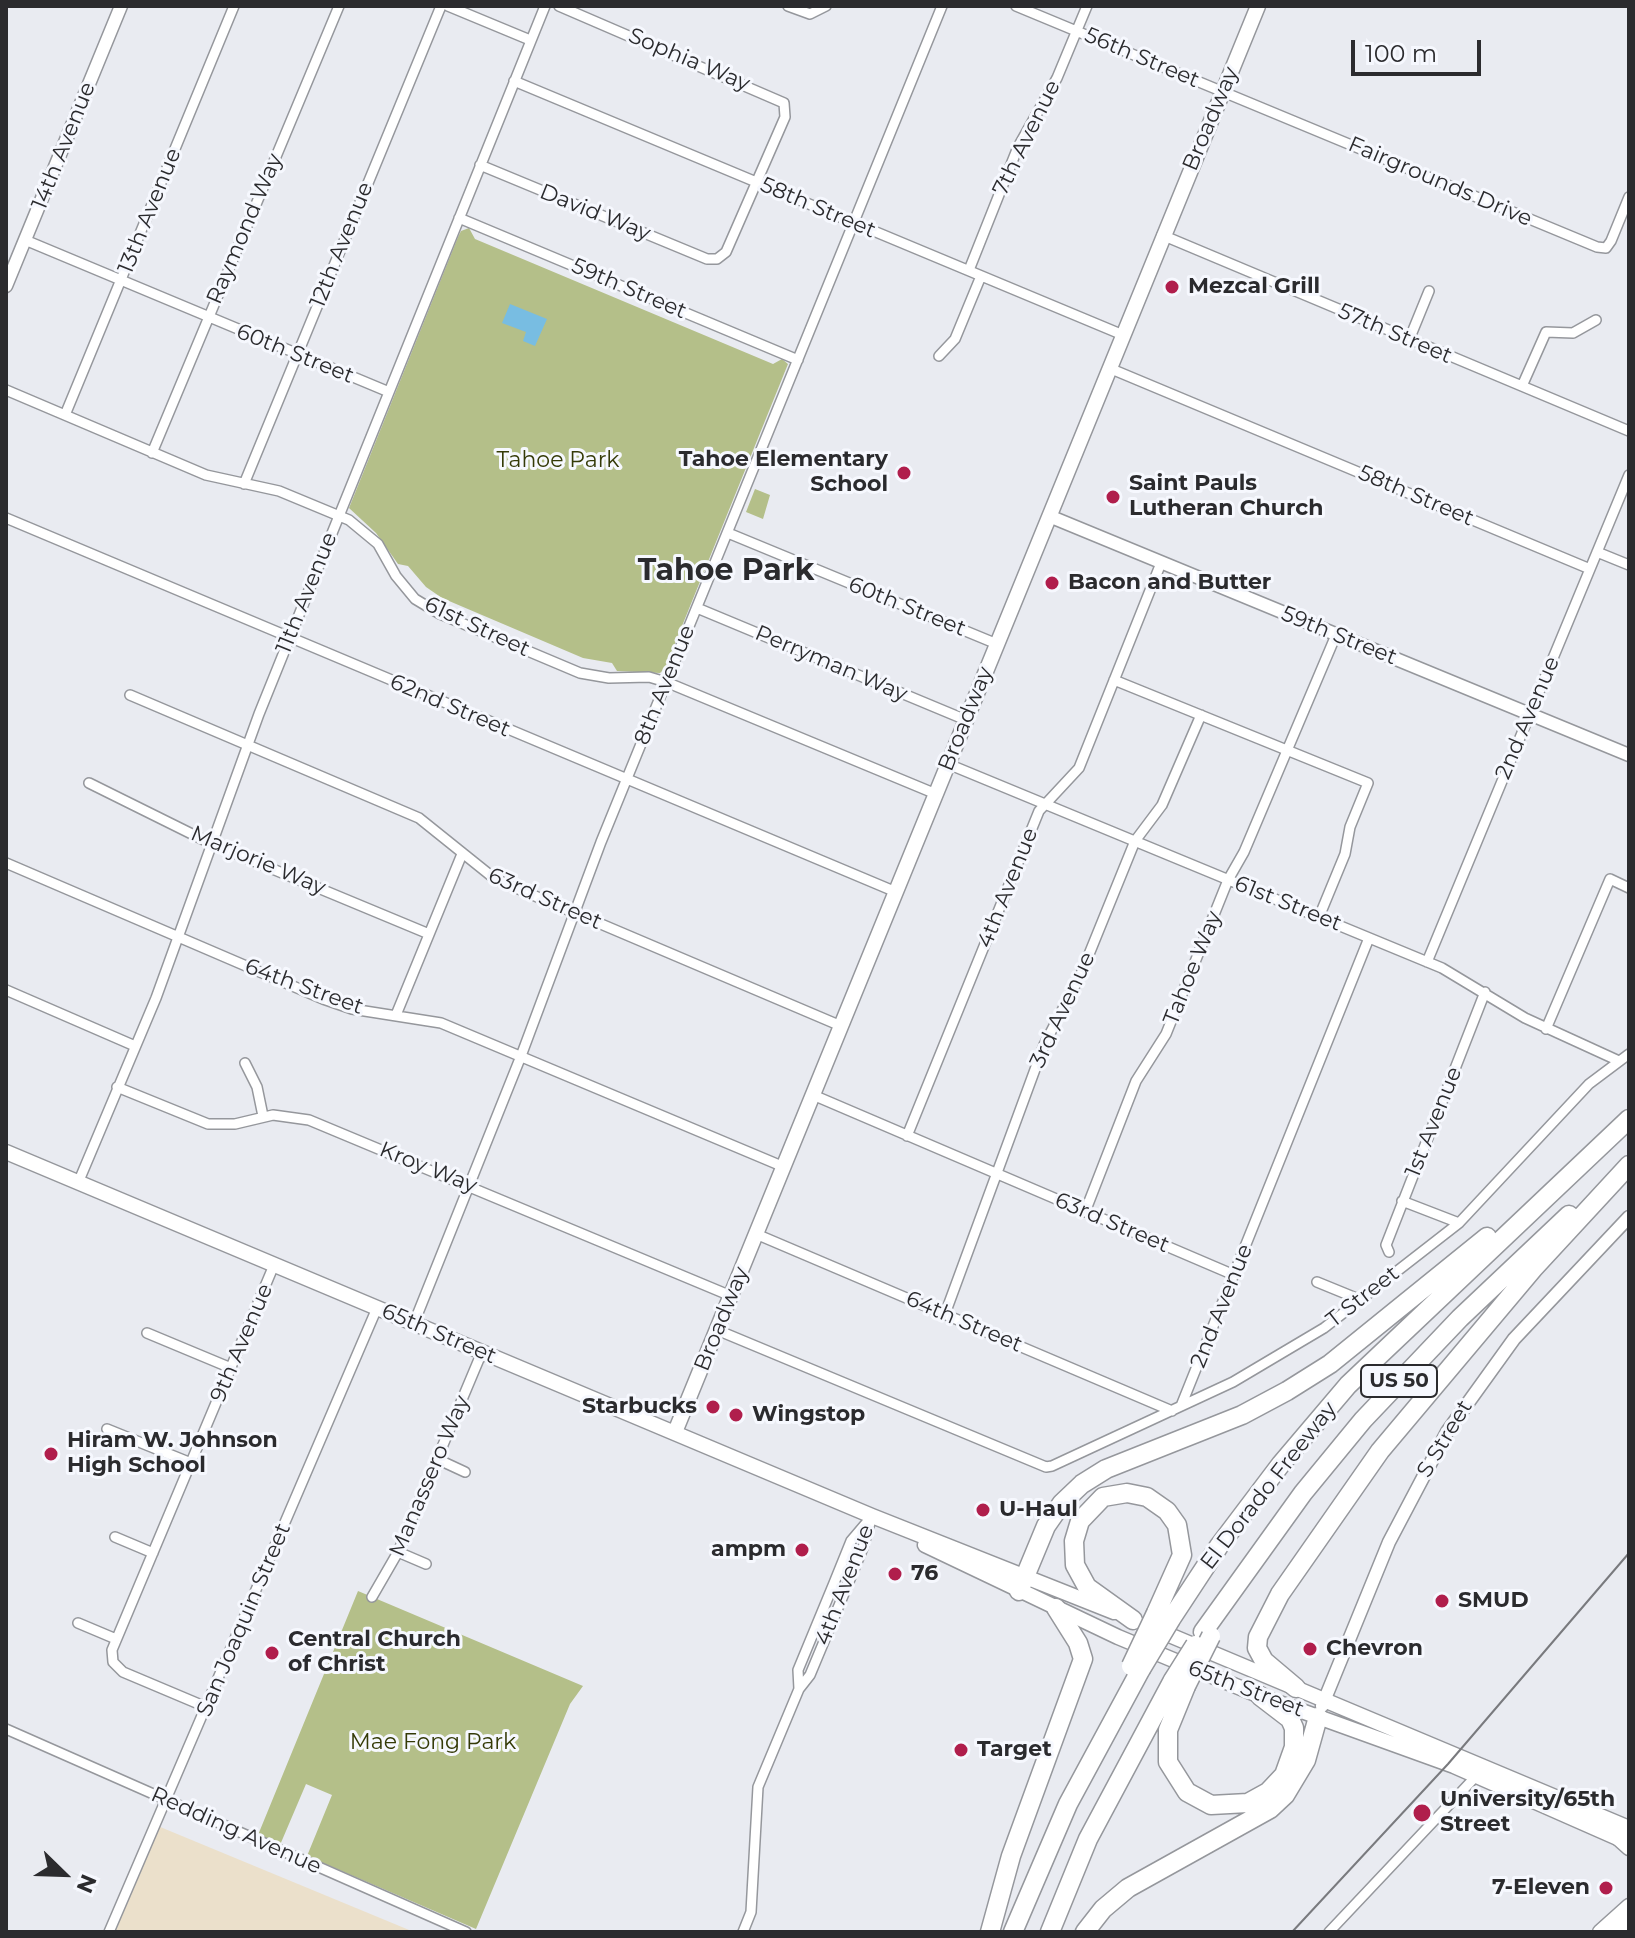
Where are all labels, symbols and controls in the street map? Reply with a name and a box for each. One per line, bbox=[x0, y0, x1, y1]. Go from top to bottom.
street label: 56th Street bbox=[1081, 22, 1203, 94]
street label: Sophia Way bbox=[624, 23, 754, 97]
scale bar bbox=[1355, 24, 1485, 74]
text: 100 m bbox=[1365, 39, 1437, 68]
street label: Broadway bbox=[1177, 63, 1245, 175]
street label: 7th Avenue bbox=[988, 76, 1066, 200]
street label: 14th Avenue bbox=[26, 78, 102, 214]
street label: Fairgrounds Drive bbox=[1344, 131, 1536, 233]
street label: 13th Avenue bbox=[113, 144, 187, 278]
street label: Raymond Way bbox=[201, 150, 289, 308]
street label: 58th Street bbox=[756, 172, 880, 244]
street label: 12th Avenue bbox=[305, 178, 379, 312]
street label: David Way bbox=[536, 179, 654, 247]
street label: 59th Street bbox=[568, 253, 690, 325]
place label: Mezcal Grill bbox=[1188, 274, 1320, 300]
marker: Mezcal Grill bbox=[1163, 278, 1181, 296]
street label: 57th Street bbox=[1334, 298, 1456, 370]
street label: 60th Street bbox=[232, 318, 358, 390]
place label: Tahoe Elementary School bbox=[679, 447, 888, 498]
park label: Tahoe Park bbox=[497, 448, 619, 474]
street label: 58th Street bbox=[1354, 460, 1478, 532]
marker: Tahoe Elementary School bbox=[895, 464, 913, 482]
place label: Saint Pauls Lutheran Church bbox=[1129, 471, 1323, 522]
marker: Saint Pauls Lutheran Church bbox=[1104, 488, 1122, 506]
street label: 11th Avenue bbox=[271, 528, 343, 658]
district label: Tahoe Park bbox=[638, 553, 814, 589]
place label: Bacon and Butter bbox=[1068, 570, 1271, 596]
street label: 60th Street bbox=[844, 571, 970, 643]
marker: Bacon and Butter bbox=[1043, 574, 1061, 592]
street label: 61st Street bbox=[420, 591, 534, 663]
street label: 59th Street bbox=[1277, 601, 1401, 671]
street label: Perryman Way bbox=[751, 620, 911, 708]
street label: 8th Avenue bbox=[629, 621, 701, 749]
street label: 2nd Avenue bbox=[1490, 653, 1566, 783]
street label: Broadway bbox=[933, 663, 999, 775]
street label: 62nd Street bbox=[386, 669, 514, 743]
street label: Marjorie Way bbox=[187, 821, 329, 901]
street label: 4th Avenue bbox=[972, 824, 1044, 952]
street label: 63rd Street bbox=[484, 862, 606, 936]
street label: 61st Street bbox=[1231, 871, 1345, 937]
street label: Tahoe Way bbox=[1158, 907, 1228, 1029]
street label: 3rd Avenue bbox=[1025, 948, 1101, 1072]
street label: 64th Street bbox=[241, 953, 367, 1021]
street label: 1st Avenue bbox=[1400, 1063, 1468, 1181]
street label: Kroy Way bbox=[375, 1136, 481, 1200]
street label: 63rd Street bbox=[1051, 1187, 1173, 1259]
street label: 2nd Avenue bbox=[1185, 1240, 1259, 1372]
street label: T Street bbox=[1321, 1260, 1405, 1334]
street label: Broadway bbox=[689, 1263, 755, 1375]
street label: 9th Avenue bbox=[205, 1280, 279, 1406]
street label: 64th Street bbox=[902, 1286, 1026, 1358]
street label: 65th Street bbox=[378, 1298, 500, 1370]
road number: US 50 bbox=[1361, 1365, 1437, 1397]
street label: Manassero Way bbox=[384, 1391, 476, 1561]
place label: Starbucks bbox=[582, 1394, 697, 1420]
street label: S Street bbox=[1412, 1395, 1478, 1483]
street label: El Dorado Freeway bbox=[1195, 1397, 1343, 1575]
marker: Starbucks bbox=[704, 1398, 722, 1416]
place label: Wingstop bbox=[752, 1402, 865, 1428]
marker: Wingstop bbox=[727, 1406, 745, 1424]
place label: Hiram W. Johnson High School bbox=[67, 1428, 278, 1480]
marker: Hiram W. Johnson High School bbox=[42, 1445, 60, 1463]
place label: U-Haul bbox=[999, 1497, 1078, 1523]
marker: U-Haul bbox=[974, 1501, 992, 1519]
street label: San Joaquin Street bbox=[191, 1519, 297, 1721]
street label: 4th Avenue bbox=[810, 1521, 880, 1649]
place label: ampm bbox=[711, 1537, 786, 1563]
marker: ampm bbox=[793, 1541, 811, 1559]
place label: 76 bbox=[911, 1561, 938, 1587]
marker: 76 bbox=[886, 1565, 904, 1583]
place label: SMUD bbox=[1458, 1588, 1529, 1614]
marker: SMUD bbox=[1433, 1592, 1451, 1610]
place label: Central Church of Christ bbox=[288, 1627, 461, 1678]
place label: Chevron bbox=[1326, 1636, 1423, 1662]
marker: Chevron bbox=[1301, 1640, 1319, 1658]
marker: Central Church of Christ bbox=[263, 1644, 281, 1662]
street label: 65th Street bbox=[1184, 1655, 1308, 1723]
park label: Mae Fong Park bbox=[350, 1730, 516, 1756]
place label: Target bbox=[977, 1737, 1052, 1763]
marker: Target bbox=[952, 1741, 970, 1759]
street label: Redding Avenue bbox=[147, 1782, 325, 1880]
place label: University/65th Street bbox=[1440, 1787, 1615, 1838]
marker: University/65th Street bbox=[1411, 1802, 1433, 1824]
north arrow bbox=[24, 1834, 104, 1914]
text: N bbox=[71, 1870, 102, 1897]
place label: 7-Eleven bbox=[1492, 1875, 1590, 1901]
marker: 7-Eleven bbox=[1597, 1879, 1615, 1897]

